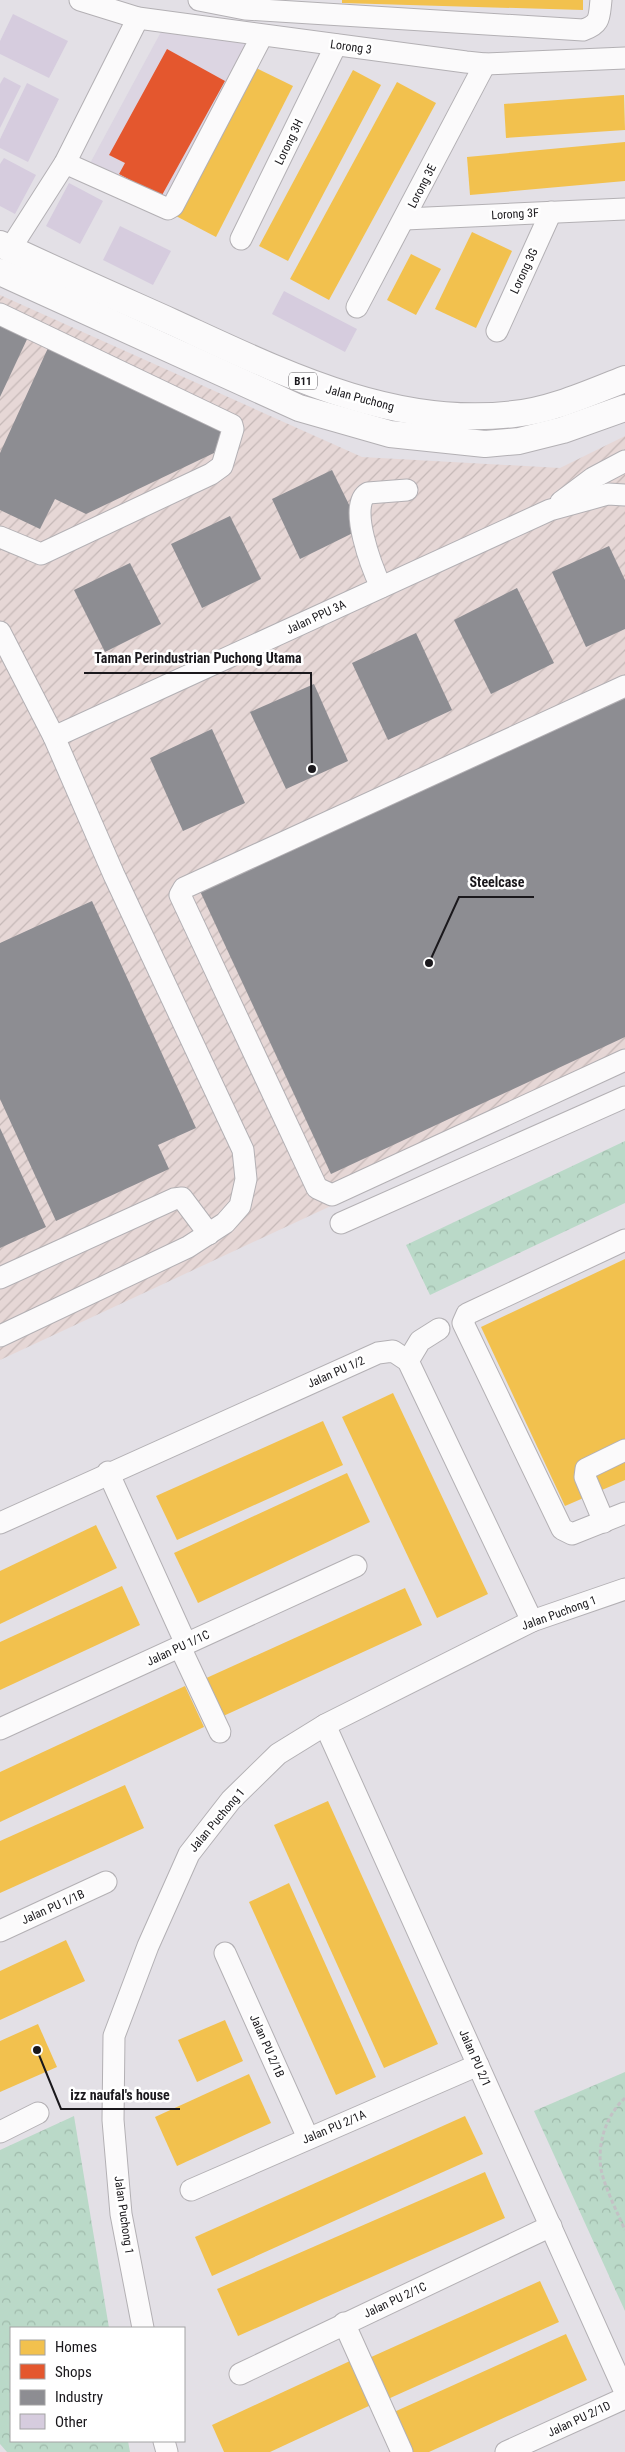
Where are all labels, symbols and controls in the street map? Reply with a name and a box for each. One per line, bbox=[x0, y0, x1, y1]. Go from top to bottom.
street label: Lorong 3 bbox=[329, 37, 373, 57]
street label: Lorong 3H bbox=[272, 117, 306, 167]
street label: Lorong 3E bbox=[405, 162, 439, 210]
street label: Lorong 3F bbox=[491, 206, 539, 222]
street label: Lorong 3G bbox=[507, 246, 541, 296]
road number: B11 bbox=[289, 372, 317, 390]
street label: Jalan Puchong bbox=[324, 382, 396, 414]
street label: Jalan PPU 3A bbox=[284, 597, 348, 637]
callout: Taman Perindustrian Puchong Utama bbox=[84, 644, 311, 673]
text: Taman Perindustrian Puchong Utama bbox=[94, 650, 302, 666]
callout: Steelcase bbox=[459, 868, 534, 897]
text: Steelcase bbox=[470, 874, 525, 890]
street label: Jalan PU 1/2 bbox=[305, 1353, 367, 1391]
street label: Jalan Puchong 1 bbox=[520, 1593, 598, 1633]
street label: Jalan PU 1/1C bbox=[144, 1627, 212, 1669]
street label: Jalan Puchong 1 bbox=[186, 1785, 248, 1855]
street label: Jalan PU 1/1B bbox=[19, 1887, 87, 1927]
street label: Jalan PU 2/1B bbox=[247, 2012, 287, 2080]
street label: Jalan PU 2/1 bbox=[456, 2027, 494, 2089]
callout: izz naufal's house bbox=[61, 2080, 180, 2109]
text: izz naufal's house bbox=[70, 2087, 170, 2103]
street label: Jalan PU 2/1A bbox=[300, 2107, 368, 2147]
street label: Jalan Puchong 1 bbox=[112, 2175, 136, 2255]
street label: Jalan PU 2/1C bbox=[361, 2279, 429, 2321]
legend bbox=[10, 2327, 185, 2442]
text: Homes bbox=[55, 2338, 97, 2356]
text: Shops bbox=[55, 2363, 92, 2381]
text: Industry bbox=[55, 2388, 103, 2406]
street label: Jalan PU 2/1D bbox=[545, 2398, 613, 2440]
text: Other bbox=[55, 2413, 88, 2431]

